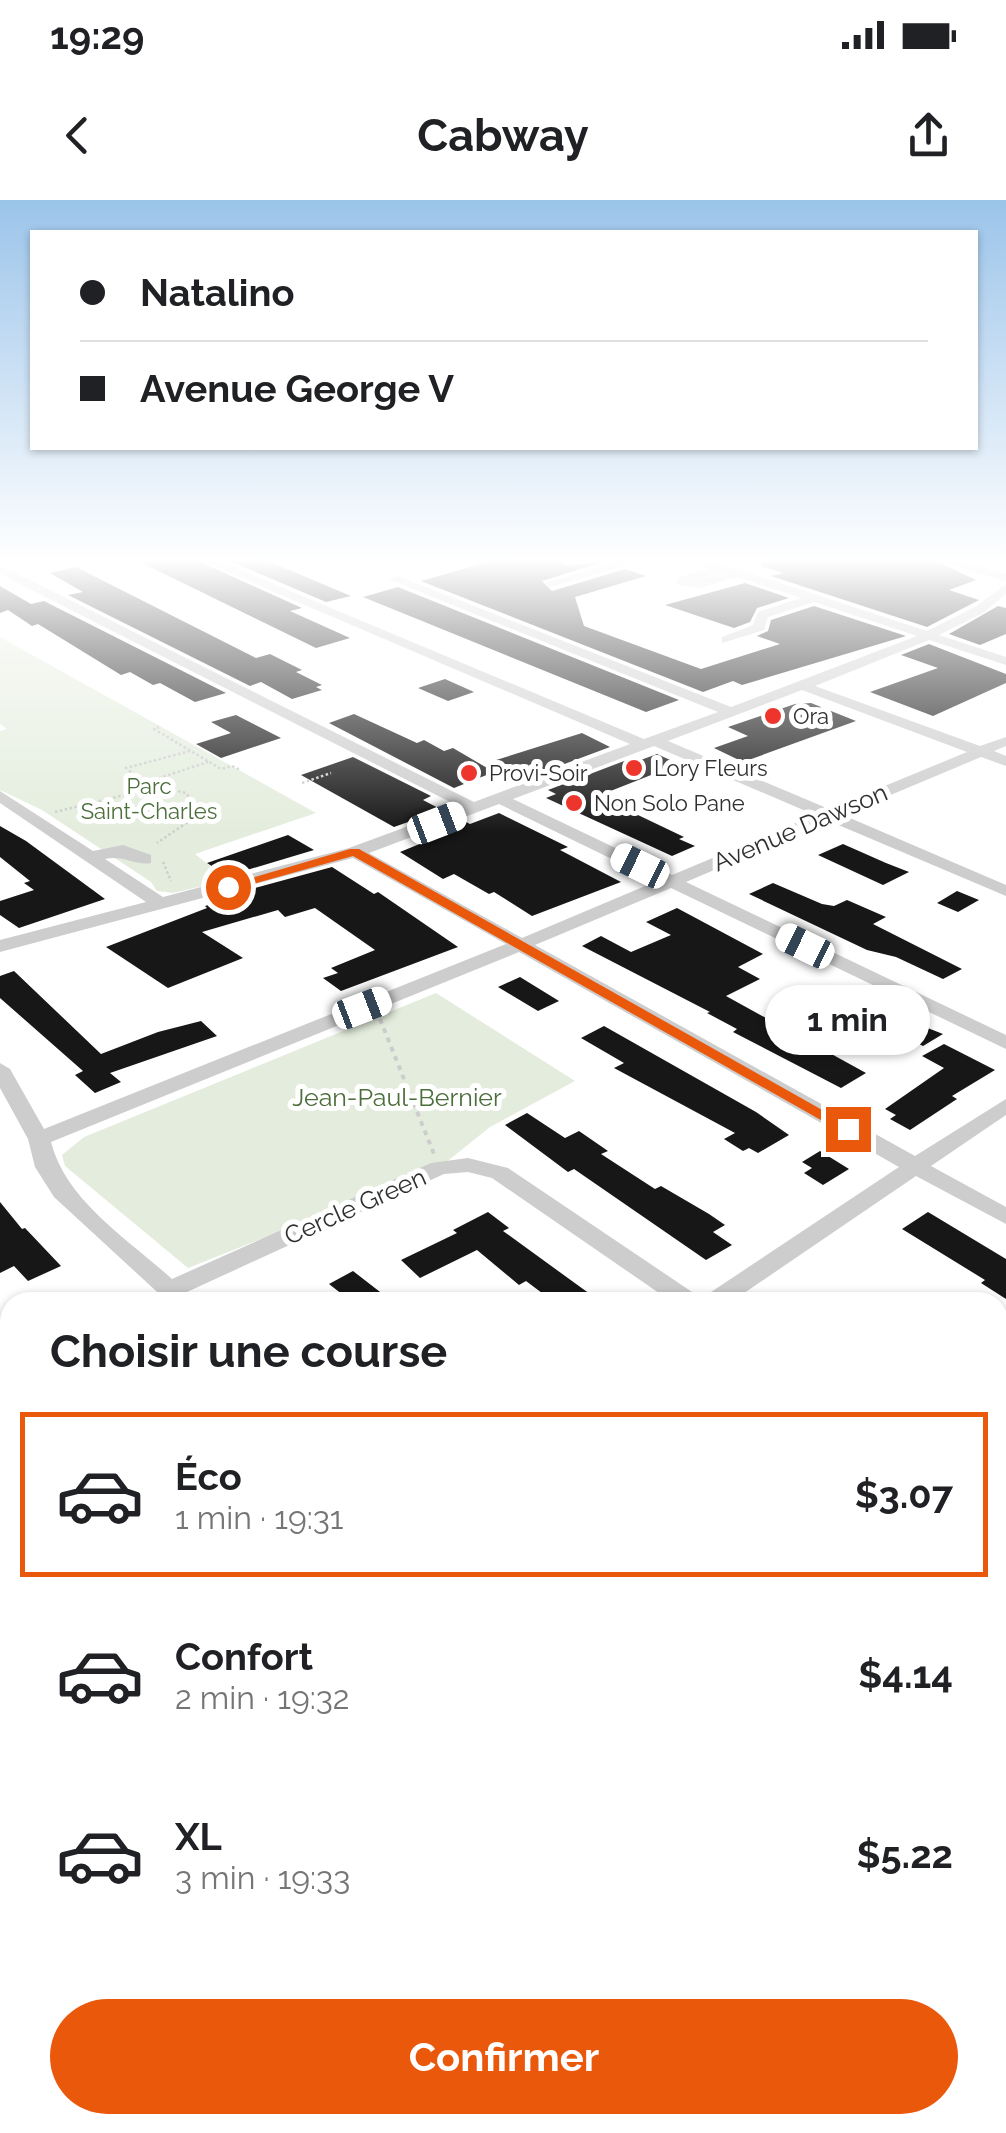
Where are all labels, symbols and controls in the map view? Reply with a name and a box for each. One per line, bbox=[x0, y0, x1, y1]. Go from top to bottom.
text: 19:29 bbox=[50, 13, 144, 58]
icon: back bbox=[50, 108, 105, 163]
icon: share bbox=[901, 108, 956, 163]
text: Cabway bbox=[417, 109, 589, 162]
text: Natalino bbox=[140, 270, 295, 315]
text: Avenue George V bbox=[140, 366, 454, 411]
place label: Ora bbox=[793, 703, 829, 729]
marker: Ora bbox=[762, 705, 784, 727]
place label: Lory Fleurs bbox=[654, 755, 768, 781]
marker: Lory Fleurs bbox=[623, 757, 645, 779]
place label: Provi-Soir bbox=[489, 760, 588, 786]
marker: Provi-Soir bbox=[458, 762, 480, 784]
park label: Parc Saint-Charles bbox=[81, 773, 217, 824]
street label: Avenue Dawson bbox=[708, 777, 892, 877]
place label: Non Solo Pane bbox=[594, 790, 745, 816]
marker: Non Solo Pane bbox=[563, 792, 585, 814]
car bbox=[404, 798, 470, 848]
car bbox=[606, 839, 674, 893]
route start bbox=[206, 865, 251, 910]
car bbox=[771, 919, 839, 973]
car bbox=[329, 983, 395, 1033]
callout: 1 min bbox=[766, 984, 930, 1054]
text: 1 min bbox=[807, 1001, 888, 1038]
park label: Jean-Paul-Bernier bbox=[292, 1082, 502, 1112]
route end bbox=[826, 1107, 871, 1152]
street label: Cercle Green bbox=[279, 1161, 431, 1251]
text: Choisir une course bbox=[50, 1325, 447, 1378]
icon: car bbox=[55, 1450, 145, 1540]
text: Éco bbox=[175, 1454, 242, 1499]
text: $3.07 bbox=[855, 1472, 953, 1517]
text: 1 min · 19:31 bbox=[175, 1499, 344, 1536]
icon: car bbox=[55, 1630, 145, 1720]
text: Confort bbox=[175, 1634, 313, 1679]
text: $4.14 bbox=[858, 1652, 953, 1697]
text: 2 min · 19:32 bbox=[175, 1679, 349, 1716]
icon: car bbox=[55, 1810, 145, 1900]
text: XL bbox=[175, 1814, 222, 1859]
text: $5.22 bbox=[856, 1832, 953, 1877]
text: 3 min · 19:33 bbox=[175, 1859, 350, 1896]
button: Confirmer bbox=[50, 1999, 958, 2114]

